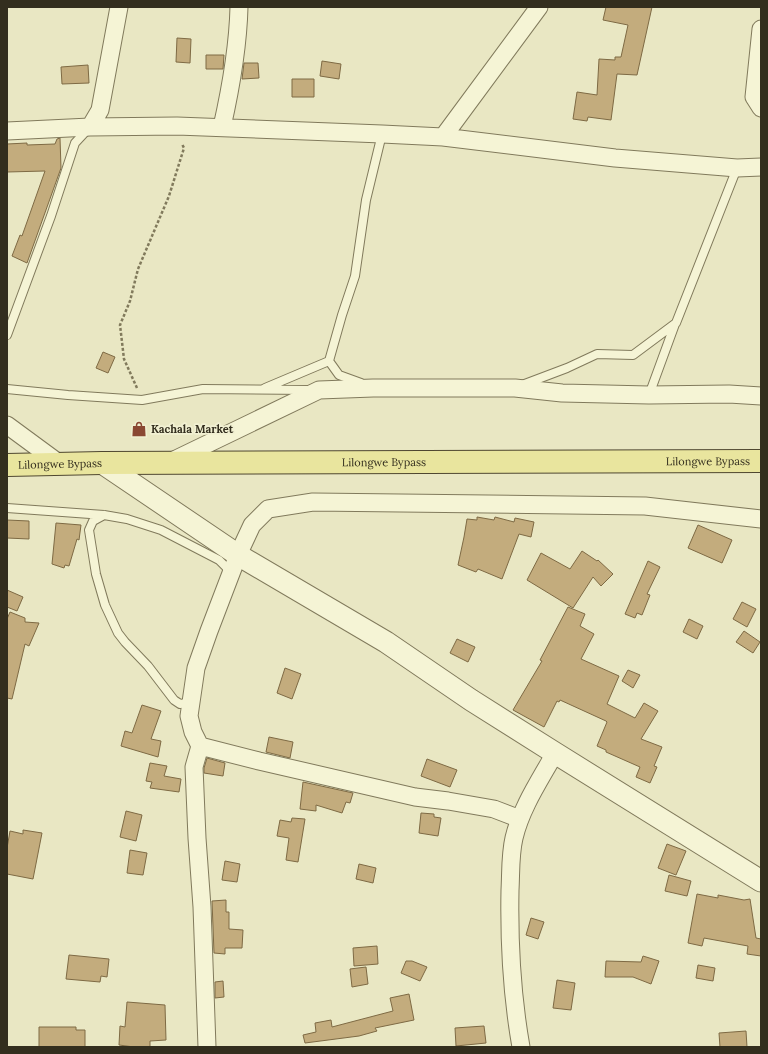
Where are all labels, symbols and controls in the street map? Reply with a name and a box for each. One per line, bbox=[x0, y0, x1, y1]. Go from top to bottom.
shop icon: Kachala Market bbox=[130, 420, 148, 438]
place label: Kachala Market bbox=[151, 422, 234, 436]
street label: Lilongwe Bypass bbox=[666, 454, 750, 468]
street label: Lilongwe Bypass bbox=[342, 455, 426, 469]
street label: Lilongwe Bypass bbox=[18, 456, 102, 472]

